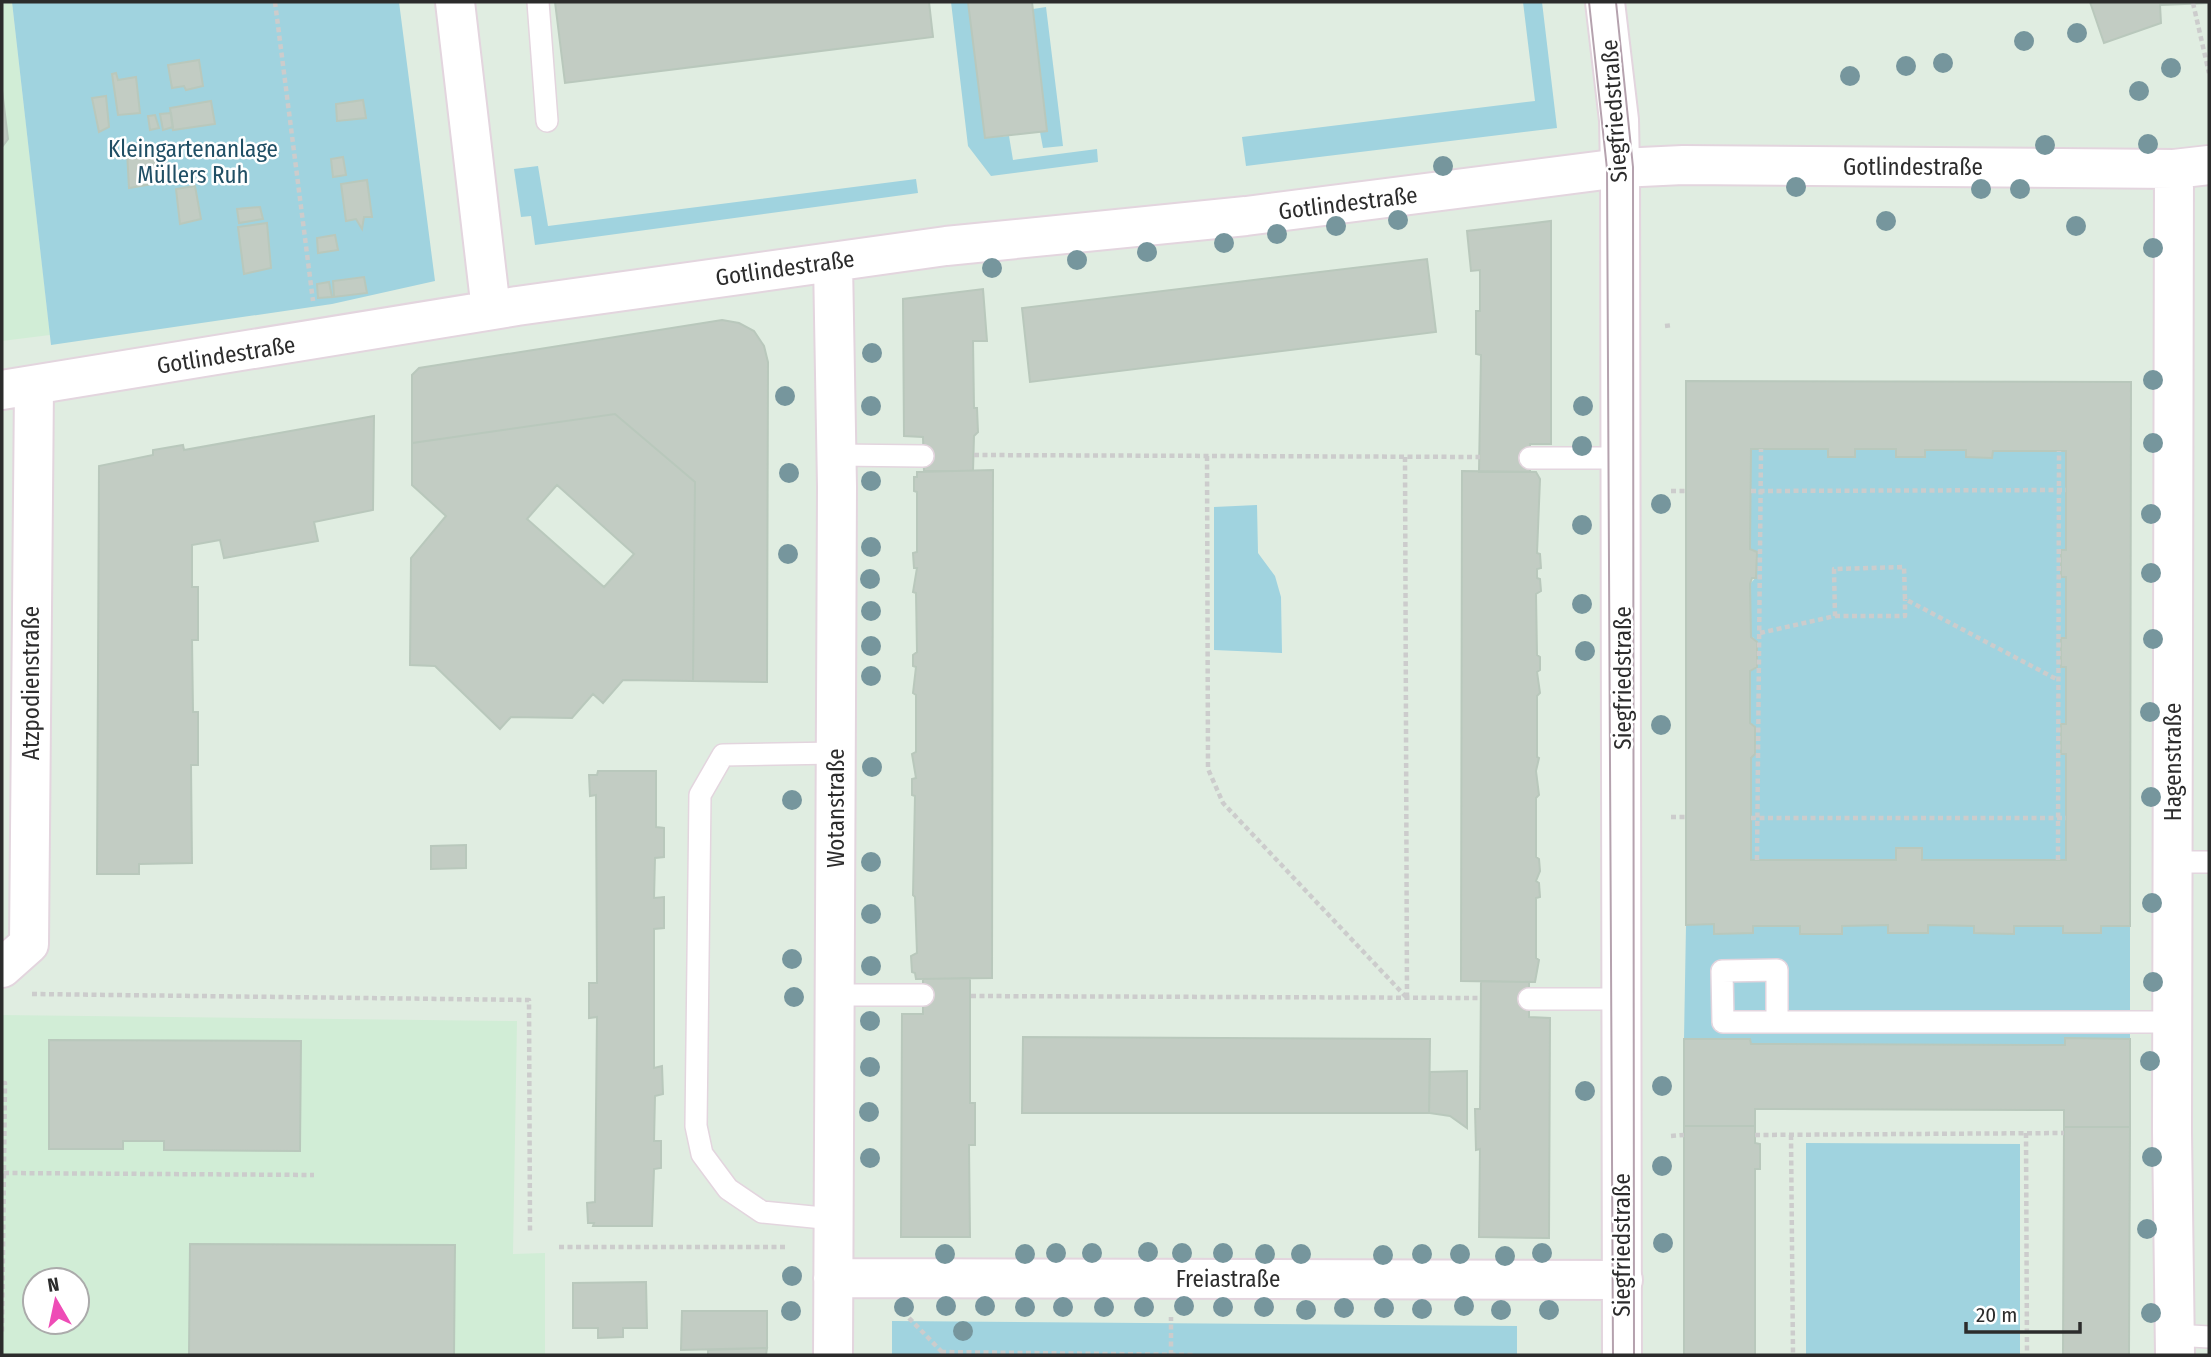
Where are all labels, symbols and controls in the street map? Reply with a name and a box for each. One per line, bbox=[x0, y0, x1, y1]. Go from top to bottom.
street label: Siegfriedstraße bbox=[1595, 38, 1633, 184]
park label: Kleingartenanlage Müllers Ruh bbox=[108, 135, 278, 189]
street label: Gotlindestraße bbox=[1843, 153, 1983, 181]
street label: Gotlindestraße bbox=[1277, 181, 1419, 225]
street label: Gotlindestraße bbox=[714, 244, 856, 292]
street label: Gotlindestraße bbox=[155, 330, 297, 380]
street label: Atzpodienstraße bbox=[17, 606, 45, 760]
street label: Siegfriedstraße bbox=[1609, 606, 1637, 750]
street label: Hagenstraße bbox=[2159, 703, 2187, 821]
street label: Wotanstraße bbox=[822, 748, 850, 868]
street label: Siegfriedstraße bbox=[1608, 1173, 1636, 1317]
street label: Freiastraße bbox=[1176, 1265, 1280, 1293]
north arrow bbox=[21, 1266, 91, 1336]
text: N bbox=[46, 1272, 61, 1297]
scale bar bbox=[1966, 1290, 2080, 1334]
text: 20 m bbox=[1976, 1302, 2017, 1328]

